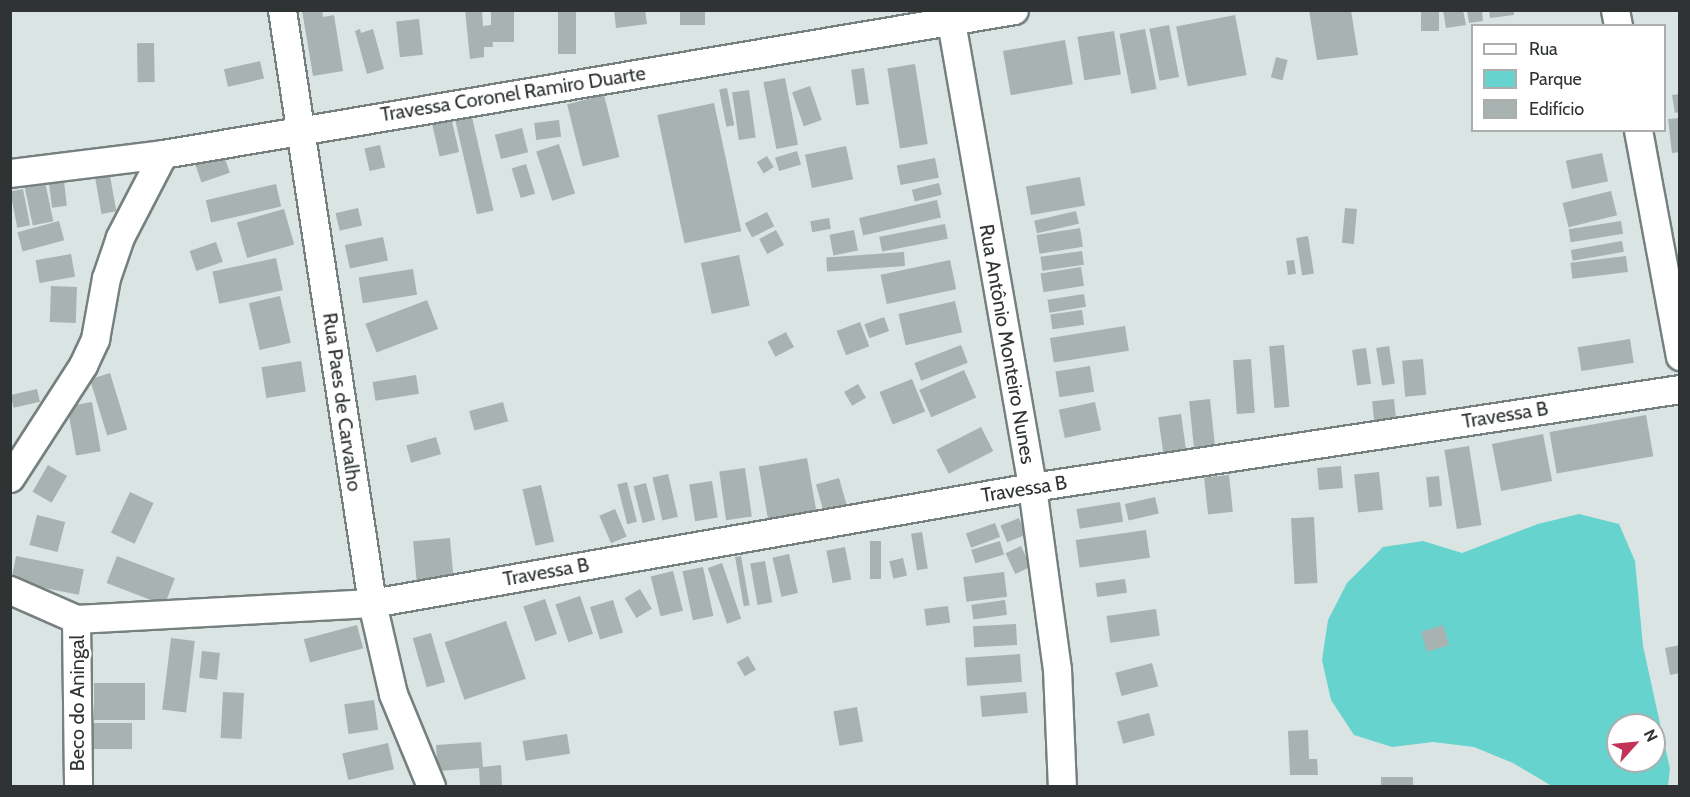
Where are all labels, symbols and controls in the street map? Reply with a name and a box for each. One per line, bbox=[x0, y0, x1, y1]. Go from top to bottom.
legend bbox=[1471, 24, 1666, 132]
text: Rua bbox=[1529, 38, 1558, 60]
street label: Travessa Coronel Ramiro Duarte bbox=[379, 61, 647, 127]
text: Parque bbox=[1529, 68, 1582, 90]
text: Edifício bbox=[1529, 98, 1584, 120]
street label: Rua Antônio Monteiro Nunes bbox=[974, 222, 1040, 466]
street label: Rua Paes de Carvalho bbox=[318, 311, 366, 493]
street label: Travessa B bbox=[1460, 396, 1550, 434]
street label: Travessa B bbox=[979, 470, 1069, 508]
street label: Travessa B bbox=[501, 553, 591, 591]
street label: Beco do Aningal bbox=[65, 635, 89, 771]
north arrow bbox=[1606, 713, 1666, 773]
text: N bbox=[1640, 726, 1662, 745]

